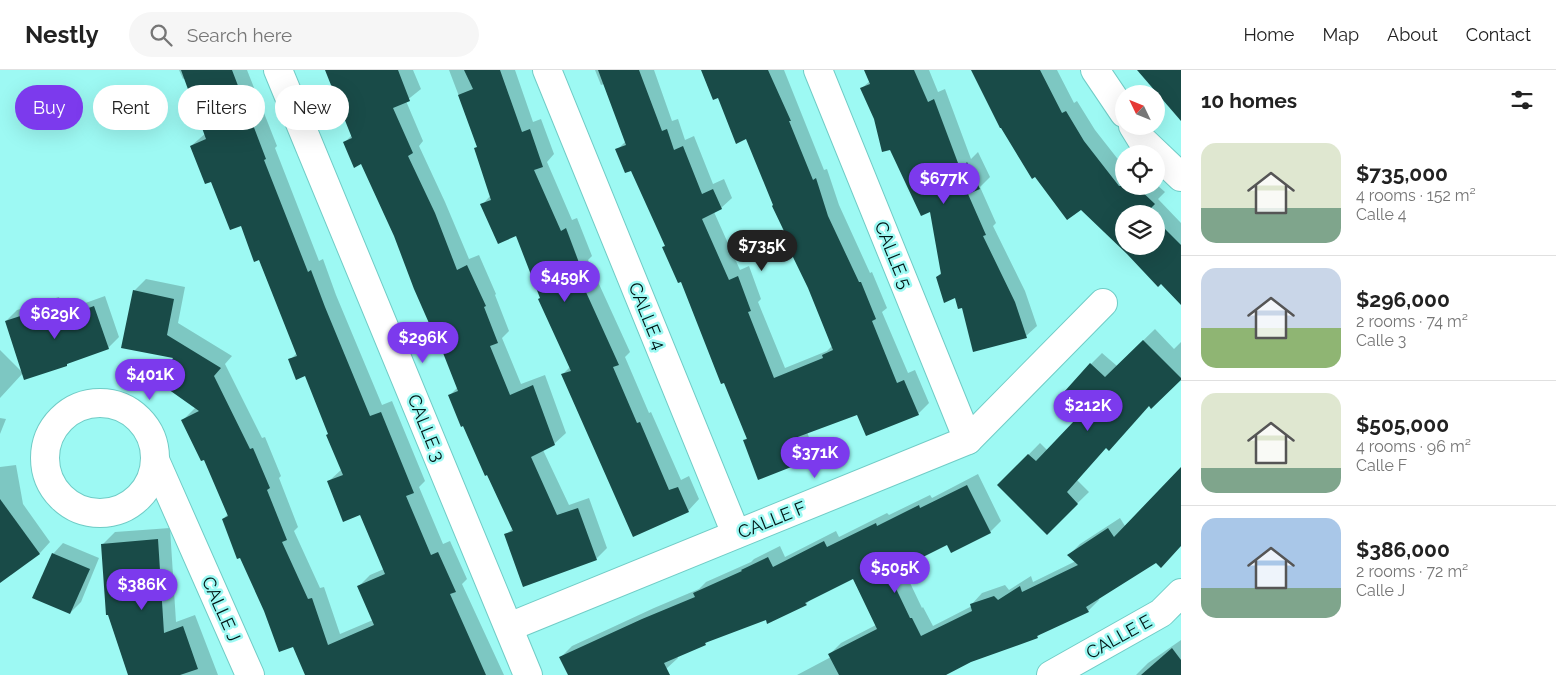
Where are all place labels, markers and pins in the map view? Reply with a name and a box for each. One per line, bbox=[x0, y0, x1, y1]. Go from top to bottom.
pin: $677K bbox=[909, 162, 979, 205]
pin: $735K bbox=[727, 230, 797, 272]
pin: $459K bbox=[530, 260, 600, 303]
pin: $629K bbox=[20, 298, 90, 340]
pin: $296K bbox=[388, 322, 458, 364]
pin: $401K bbox=[115, 358, 185, 401]
pin: $212K bbox=[1053, 390, 1123, 432]
pin: $371K bbox=[780, 436, 850, 479]
pin: $505K bbox=[860, 552, 930, 594]
pin: $386K bbox=[107, 568, 177, 611]

